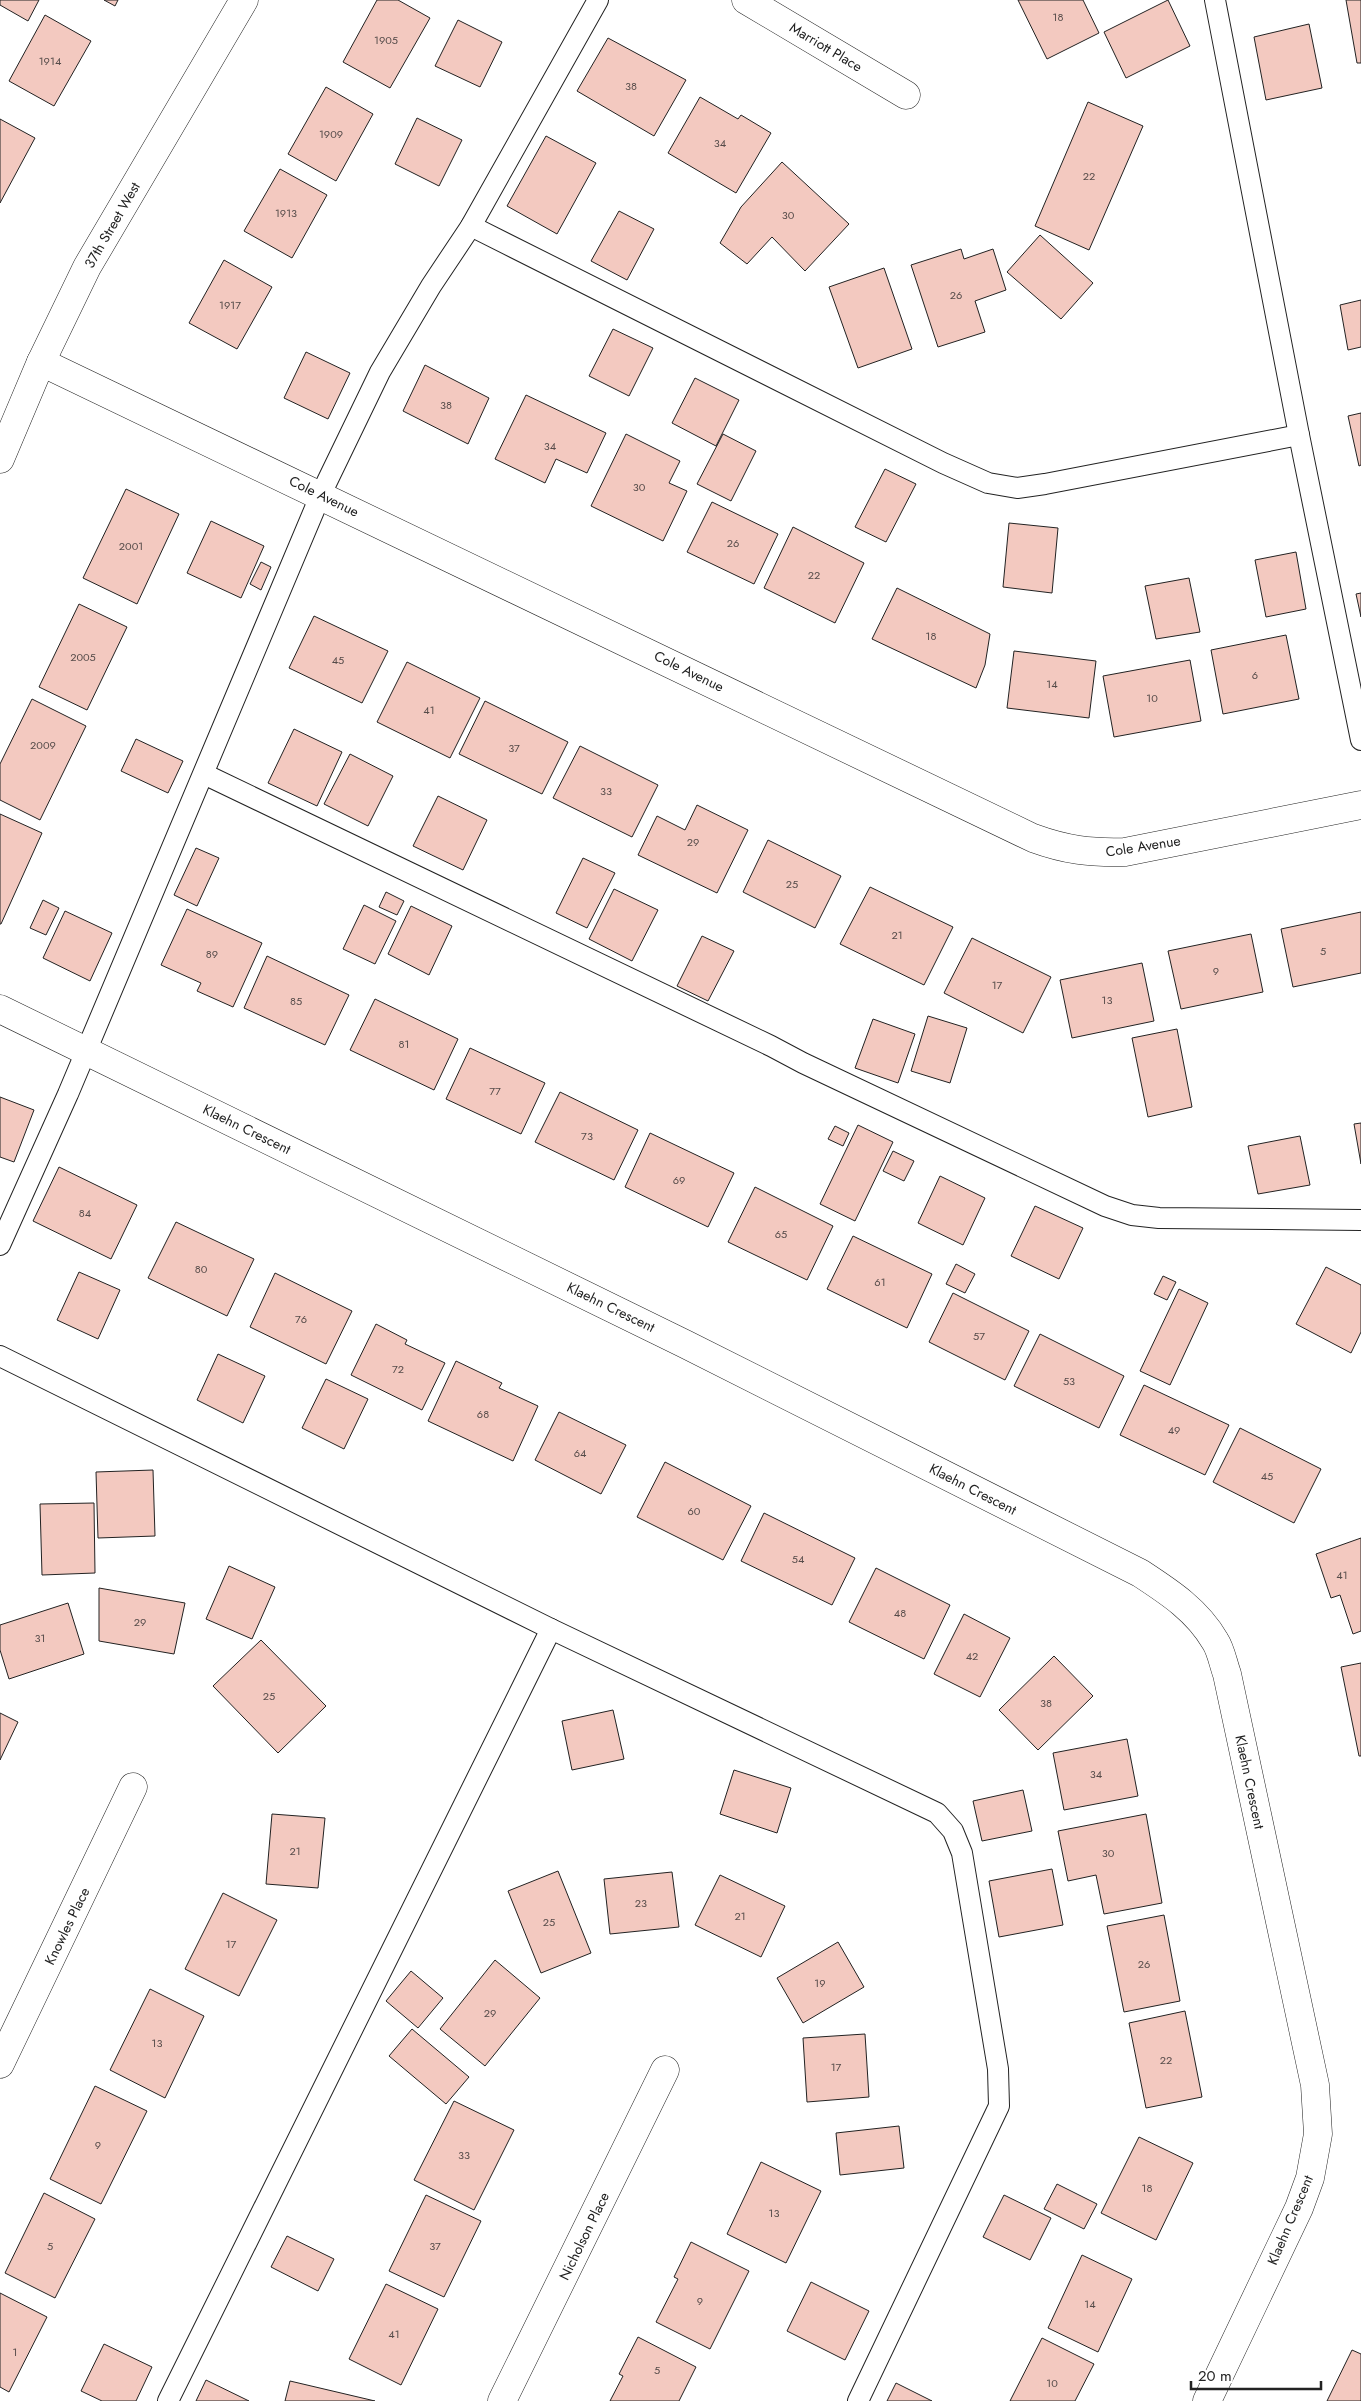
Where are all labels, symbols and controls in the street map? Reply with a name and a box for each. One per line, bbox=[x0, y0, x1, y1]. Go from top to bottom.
house number: 18 bbox=[1053, 9, 1063, 25]
street label: Marriott Place bbox=[786, 17, 866, 77]
house number: 1905 bbox=[374, 32, 398, 48]
house number: 1914 bbox=[39, 53, 62, 69]
house number: 38 bbox=[625, 78, 637, 94]
house number: 1909 bbox=[319, 126, 343, 142]
house number: 34 bbox=[714, 135, 727, 151]
house number: 22 bbox=[1083, 168, 1095, 184]
street label: 37th Street West bbox=[79, 178, 145, 272]
house number: 1913 bbox=[275, 205, 297, 221]
house number: 30 bbox=[782, 207, 795, 223]
house number: 26 bbox=[950, 287, 962, 303]
house number: 1917 bbox=[219, 297, 241, 313]
house number: 38 bbox=[440, 397, 452, 413]
house number: 34 bbox=[544, 438, 557, 454]
street label: Cole Avenue bbox=[286, 470, 362, 522]
house number: 30 bbox=[633, 479, 646, 495]
house number: 26 bbox=[727, 535, 739, 551]
house number: 2001 bbox=[119, 538, 143, 554]
house number: 22 bbox=[808, 567, 820, 583]
house number: 18 bbox=[926, 628, 936, 644]
street label: Cole Avenue bbox=[651, 645, 727, 697]
house number: 2005 bbox=[70, 649, 96, 665]
house number: 45 bbox=[332, 652, 344, 668]
house number: 6 bbox=[1252, 667, 1258, 683]
house number: 14 bbox=[1046, 676, 1058, 692]
house number: 10 bbox=[1146, 690, 1158, 706]
house number: 41 bbox=[423, 702, 435, 718]
house number: 2009 bbox=[30, 737, 56, 753]
house number: 37 bbox=[508, 740, 520, 756]
house number: 33 bbox=[600, 783, 612, 799]
street label: Cole Avenue bbox=[1104, 830, 1182, 862]
house number: 29 bbox=[687, 834, 699, 850]
house number: 25 bbox=[786, 876, 798, 892]
house number: 21 bbox=[891, 927, 903, 943]
house number: 5 bbox=[1320, 943, 1326, 959]
house number: 89 bbox=[206, 946, 218, 962]
house number: 9 bbox=[1213, 963, 1219, 979]
house number: 17 bbox=[992, 977, 1003, 993]
house number: 13 bbox=[1102, 992, 1112, 1008]
house number: 85 bbox=[290, 993, 302, 1009]
house number: 81 bbox=[399, 1036, 409, 1052]
house number: 77 bbox=[489, 1083, 501, 1099]
street label: Klaehn Crescent bbox=[200, 1099, 295, 1159]
house number: 73 bbox=[581, 1128, 593, 1144]
house number: 69 bbox=[673, 1172, 685, 1188]
house number: 84 bbox=[79, 1205, 92, 1221]
house number: 65 bbox=[775, 1226, 787, 1242]
house number: 80 bbox=[195, 1261, 208, 1277]
house number: 61 bbox=[874, 1274, 886, 1290]
street label: Klaehn Crescent bbox=[564, 1277, 659, 1337]
house number: 76 bbox=[295, 1311, 307, 1327]
house number: 57 bbox=[973, 1328, 985, 1344]
house number: 72 bbox=[392, 1361, 404, 1377]
house number: 53 bbox=[1063, 1373, 1075, 1389]
house number: 68 bbox=[477, 1406, 489, 1422]
house number: 49 bbox=[1168, 1422, 1180, 1438]
house number: 64 bbox=[574, 1445, 587, 1461]
street label: Klaehn Crescent bbox=[926, 1458, 1021, 1520]
house number: 45 bbox=[1261, 1468, 1273, 1484]
house number: 60 bbox=[688, 1503, 701, 1519]
house number: 54 bbox=[792, 1551, 805, 1567]
house number: 41 bbox=[1336, 1567, 1348, 1583]
house number: 48 bbox=[894, 1605, 906, 1621]
house number: 29 bbox=[134, 1614, 146, 1630]
house number: 31 bbox=[35, 1630, 45, 1646]
house number: 42 bbox=[966, 1648, 978, 1664]
house number: 25 bbox=[263, 1688, 275, 1704]
house number: 38 bbox=[1040, 1695, 1052, 1711]
street label: Klaehn Crescent bbox=[1230, 1733, 1270, 1831]
house number: 34 bbox=[1090, 1766, 1103, 1782]
house number: 21 bbox=[289, 1843, 301, 1859]
house number: 30 bbox=[1102, 1845, 1115, 1861]
street label: Knowles Place bbox=[40, 1884, 94, 1968]
house number: 23 bbox=[635, 1895, 647, 1911]
house number: 21 bbox=[734, 1908, 746, 1924]
house number: 25 bbox=[543, 1914, 555, 1930]
house number: 17 bbox=[226, 1936, 237, 1952]
house number: 26 bbox=[1138, 1956, 1150, 1972]
house number: 19 bbox=[814, 1975, 826, 1991]
house number: 29 bbox=[484, 2005, 496, 2021]
house number: 13 bbox=[152, 2035, 162, 2051]
house number: 22 bbox=[1160, 2052, 1172, 2068]
house number: 17 bbox=[831, 2059, 842, 2075]
house number: 9 bbox=[95, 2137, 101, 2153]
house number: 33 bbox=[458, 2147, 470, 2163]
street label: Klaehn Crescent bbox=[1262, 2171, 1318, 2268]
house number: 18 bbox=[1142, 2180, 1152, 2196]
street label: Nicholson Place bbox=[554, 2189, 614, 2283]
house number: 13 bbox=[769, 2205, 779, 2221]
house number: 5 bbox=[47, 2238, 53, 2254]
house number: 37 bbox=[429, 2238, 441, 2254]
house number: 9 bbox=[697, 2293, 703, 2309]
house number: 14 bbox=[1084, 2296, 1096, 2312]
house number: 41 bbox=[388, 2326, 400, 2342]
house number: 1 bbox=[13, 2344, 17, 2360]
scale bar bbox=[1191, 2358, 1321, 2390]
house number: 5 bbox=[654, 2362, 660, 2378]
text: 20 m bbox=[1198, 2365, 1232, 2387]
house number: 10 bbox=[1046, 2375, 1058, 2391]

